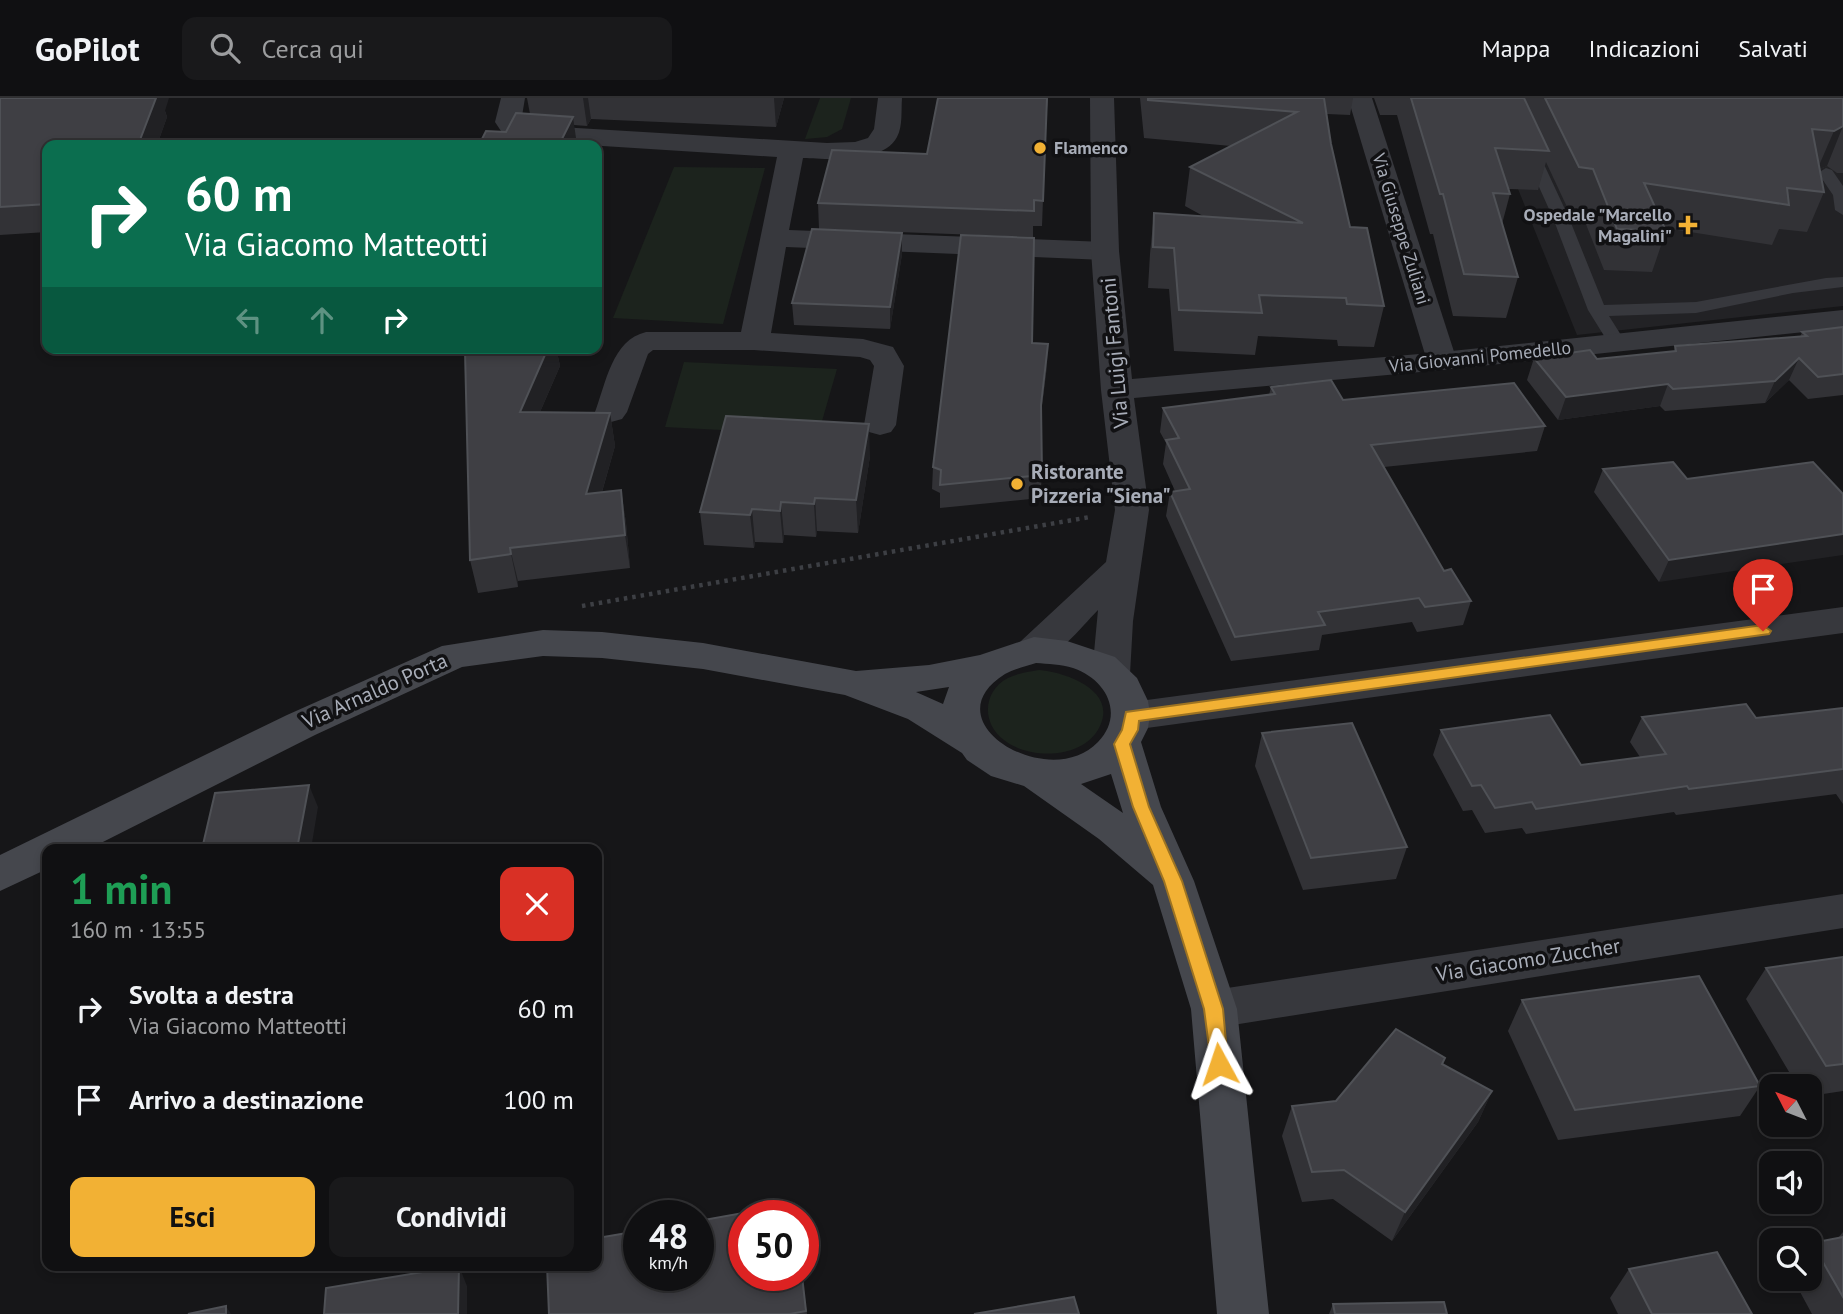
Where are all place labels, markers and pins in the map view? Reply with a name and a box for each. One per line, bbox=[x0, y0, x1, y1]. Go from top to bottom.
place label: Flamenco bbox=[1054, 136, 1128, 159]
marker: Flamenco bbox=[1032, 140, 1048, 156]
place label: Ospedale "Marcello Magalini" bbox=[1524, 203, 1672, 247]
marker: Ospedale "Marcello Magalini" bbox=[1678, 215, 1698, 235]
place label: Ristorante Pizzeria "Siena" bbox=[1031, 458, 1171, 509]
marker: Ristorante Pizzeria "Siena" bbox=[1009, 476, 1025, 492]
pin bbox=[1733, 559, 1793, 631]

